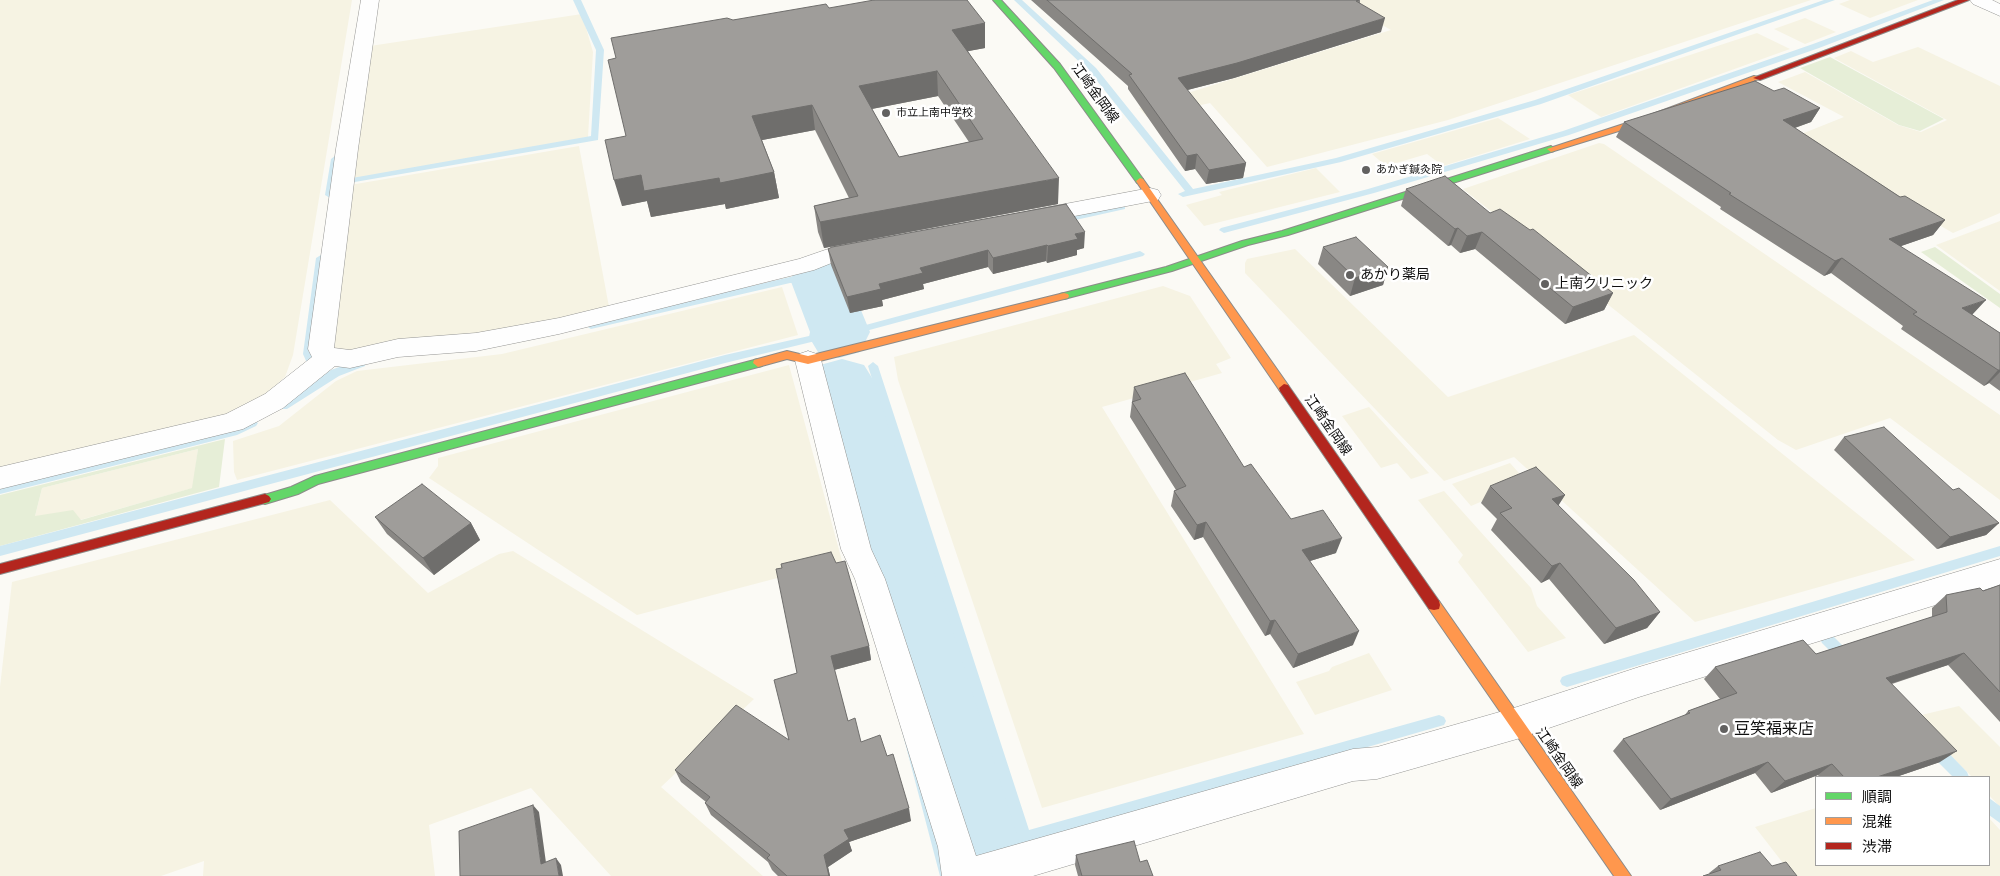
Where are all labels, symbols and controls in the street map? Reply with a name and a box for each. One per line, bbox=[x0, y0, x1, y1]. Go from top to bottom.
street label: 江崎金岡線 bbox=[1068, 60, 1122, 126]
place label: 市立上南中学校 bbox=[896, 106, 973, 120]
marker: 市立上南中学校 bbox=[880, 107, 892, 119]
place label: あかぎ鍼灸院 bbox=[1376, 163, 1442, 177]
marker: あかぎ鍼灸院 bbox=[1360, 164, 1372, 176]
place label: あかり薬局 bbox=[1360, 267, 1430, 283]
marker: あかり薬局 bbox=[1344, 269, 1356, 281]
place label: 上南クリニック bbox=[1555, 276, 1653, 292]
marker: 上南クリニック bbox=[1539, 278, 1551, 290]
street label: 江崎金岡線 bbox=[1301, 392, 1355, 458]
place label: 豆笑福来店 bbox=[1734, 719, 1814, 739]
marker: 豆笑福来店 bbox=[1718, 723, 1730, 735]
street label: 江崎金岡線 bbox=[1532, 725, 1586, 791]
legend bbox=[1815, 776, 1990, 866]
text: 順調 bbox=[1862, 786, 1892, 806]
text: 混雑 bbox=[1862, 811, 1892, 831]
text: 渋滞 bbox=[1862, 836, 1892, 856]

